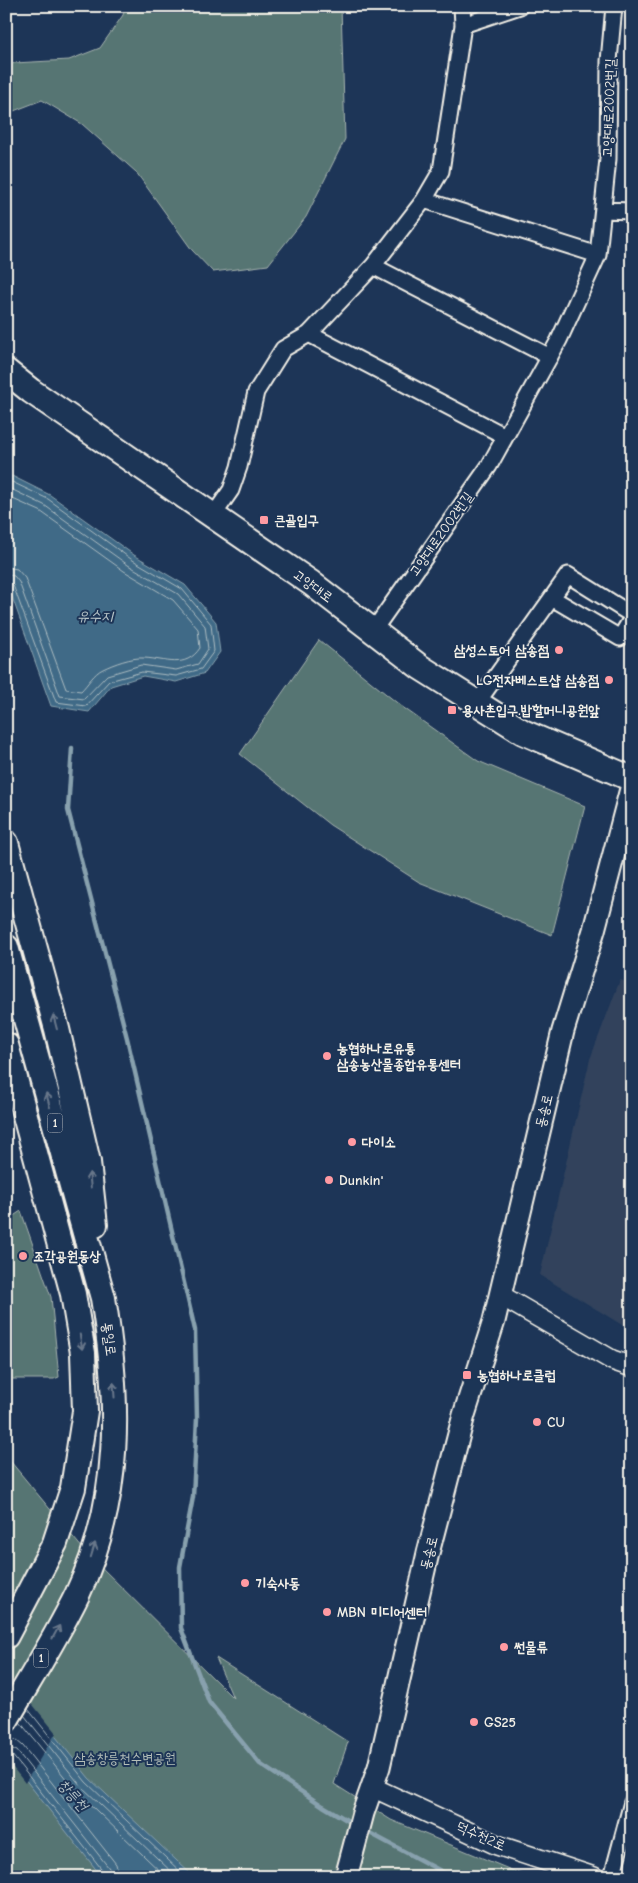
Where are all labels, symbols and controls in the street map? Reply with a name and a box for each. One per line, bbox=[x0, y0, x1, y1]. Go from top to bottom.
street label: 고양대로2002번길 bbox=[599, 57, 619, 158]
street label: 고양대로2002번길 bbox=[406, 488, 477, 580]
place label: 큰골입구 bbox=[274, 512, 319, 529]
marker: 큰골입구 bbox=[258, 514, 270, 526]
street label: 고양대로 bbox=[290, 566, 336, 606]
water label: 유수지 bbox=[77, 607, 115, 625]
place label: 삼성스토어 삼송점 bbox=[453, 642, 550, 659]
marker: 삼성스토어 삼송점 bbox=[553, 644, 565, 656]
place label: LG전자베스트샵 삼송점 bbox=[476, 672, 600, 689]
marker: LG전자베스트샵 삼송점 bbox=[603, 674, 615, 686]
place label: 용사촌입구.밥할머니공원앞 bbox=[462, 702, 600, 719]
marker: 용사촌입구.밥할머니공원앞 bbox=[446, 704, 458, 716]
one-way arrow bbox=[50, 1014, 59, 1030]
place label: 농협하나로유통 삼송농산물종합유통센터 bbox=[336, 1040, 461, 1073]
marker: 농협하나로유통 삼송농산물종합유통센터 bbox=[321, 1050, 333, 1062]
one-way arrow bbox=[43, 1092, 53, 1108]
street label: 동송로 bbox=[532, 1093, 556, 1129]
road number: 1 bbox=[48, 1114, 62, 1132]
place label: 다이소 bbox=[361, 1134, 396, 1151]
marker: 다이소 bbox=[346, 1136, 358, 1148]
place label: Dunkin' bbox=[339, 1172, 383, 1189]
one-way arrow bbox=[85, 1173, 95, 1189]
marker: Dunkin' bbox=[323, 1174, 335, 1186]
place label: 조각공원동상 bbox=[33, 1248, 101, 1265]
marker: 조각공원동상 bbox=[17, 1250, 29, 1262]
street label: 통일로 bbox=[98, 1321, 120, 1357]
one-way arrow bbox=[76, 1334, 86, 1350]
place label: 농협하나로클럽 bbox=[477, 1367, 556, 1384]
marker: 농협하나로클럽 bbox=[461, 1369, 473, 1381]
one-way arrow bbox=[110, 1382, 119, 1398]
place label: CU bbox=[547, 1414, 565, 1431]
marker: CU bbox=[531, 1416, 543, 1428]
street label: 동송로 bbox=[417, 1535, 441, 1571]
one-way arrow bbox=[88, 1542, 98, 1558]
place label: 기숙사동 bbox=[255, 1575, 300, 1592]
marker: 기숙사동 bbox=[239, 1577, 251, 1589]
place label: MBN 미디어센터 bbox=[337, 1604, 427, 1621]
marker: MBN 미디어센터 bbox=[321, 1606, 333, 1618]
one-way arrow bbox=[51, 1625, 61, 1640]
place label: 썬물류 bbox=[513, 1639, 548, 1656]
marker: 썬물류 bbox=[498, 1641, 510, 1653]
road number: 1 bbox=[34, 1649, 48, 1668]
place label: GS25 bbox=[484, 1714, 516, 1731]
marker: GS25 bbox=[468, 1716, 480, 1728]
park label: 삼송창릉천수변공원 bbox=[74, 1750, 176, 1767]
water label: 창릉천 bbox=[54, 1776, 93, 1816]
street label: 덕수천2로 bbox=[454, 1818, 508, 1854]

